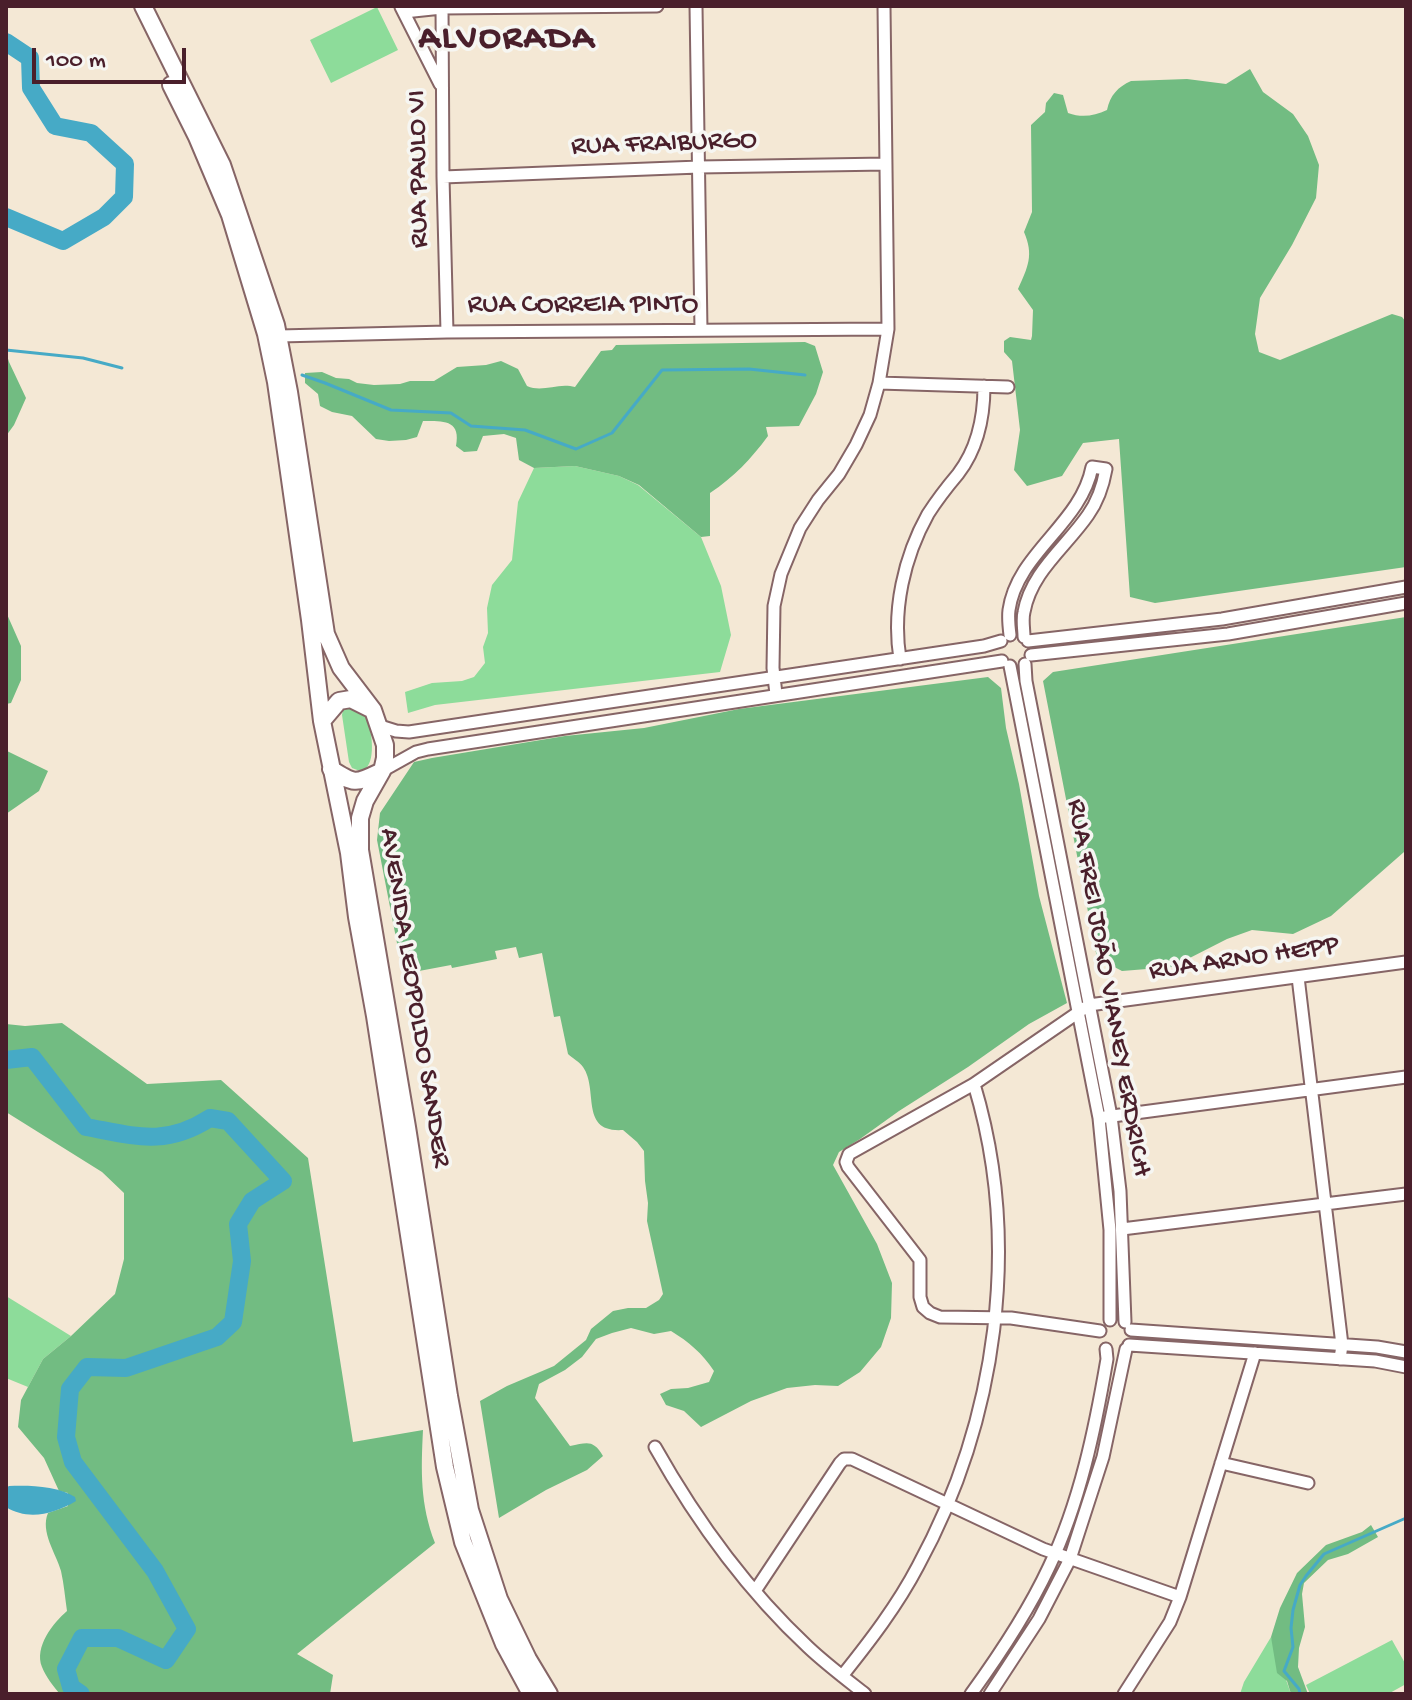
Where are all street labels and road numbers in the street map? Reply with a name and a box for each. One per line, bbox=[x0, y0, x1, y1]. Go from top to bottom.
street label: RUA PAULO VI bbox=[402, 90, 438, 248]
street label: RUA FRAIBURGO bbox=[571, 125, 757, 165]
street label: RUA CORREIA PINTO bbox=[468, 290, 698, 324]
street label: RUA FREI JOÃO VIANEY ERDRICH bbox=[1057, 797, 1157, 1179]
street label: AVENIDA LEOPOLDO SANDER bbox=[370, 826, 456, 1170]
street label: RUA ARNO HEPP bbox=[1147, 930, 1341, 990]

